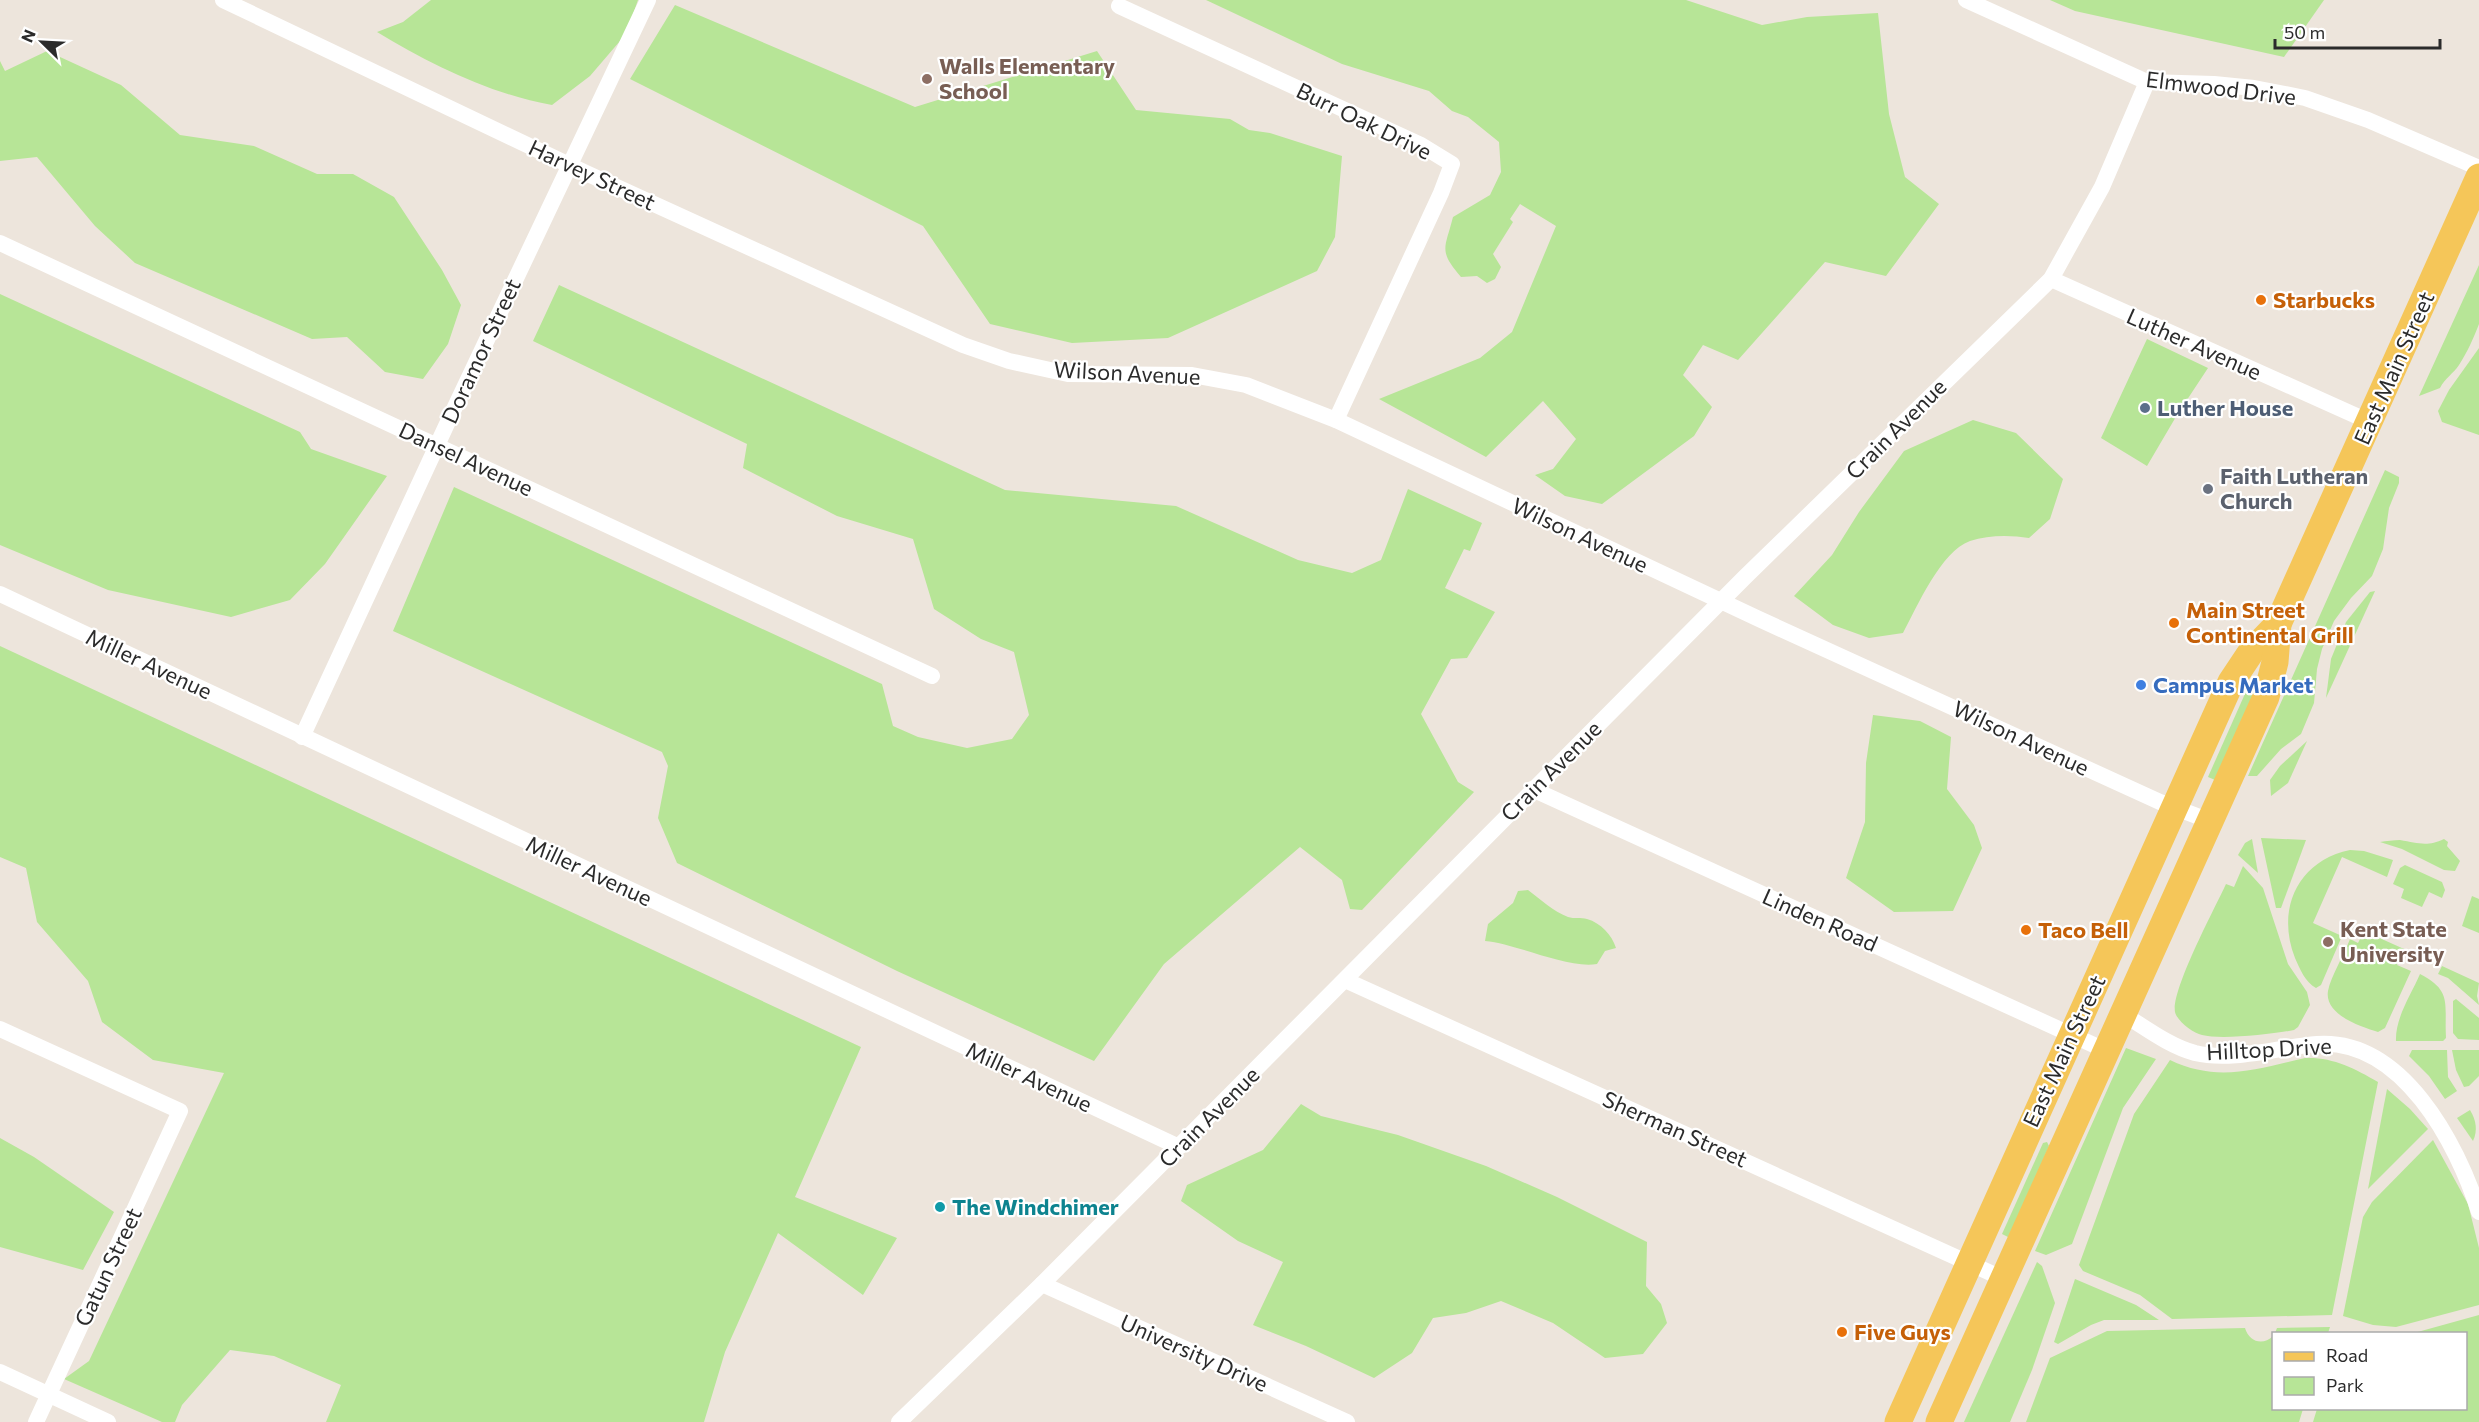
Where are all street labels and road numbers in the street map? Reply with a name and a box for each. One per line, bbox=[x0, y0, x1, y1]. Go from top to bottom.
street label: Elmwood Drive bbox=[2144, 65, 2298, 110]
street label: Burr Oak Drive bbox=[1292, 76, 1436, 165]
street label: Harvey Street bbox=[525, 133, 660, 216]
street label: Doramor Street bbox=[435, 274, 526, 428]
street label: East Main Street bbox=[2348, 287, 2439, 449]
street label: Luther Avenue bbox=[2123, 302, 2266, 385]
street label: Wilson Avenue bbox=[1053, 355, 1201, 390]
street label: Crain Avenue bbox=[1840, 373, 1951, 484]
street label: Dansel Avenue bbox=[395, 416, 538, 501]
street label: Wilson Avenue bbox=[1508, 491, 1653, 578]
street label: Miller Avenue bbox=[82, 623, 216, 704]
street label: Wilson Avenue bbox=[1949, 694, 2094, 781]
street label: Crain Avenue bbox=[1495, 715, 1606, 826]
street label: Miller Avenue bbox=[522, 830, 656, 911]
street label: Linden Road bbox=[1758, 882, 1882, 957]
street label: East Main Street bbox=[2016, 970, 2111, 1131]
street label: Hilltop Drive bbox=[2206, 1032, 2332, 1065]
street label: Miller Avenue bbox=[962, 1036, 1096, 1117]
street label: Crain Avenue bbox=[1153, 1061, 1264, 1172]
street label: Sherman Street bbox=[1599, 1085, 1752, 1173]
street label: Gatun Street bbox=[68, 1203, 147, 1330]
street label: University Drive bbox=[1116, 1308, 1272, 1397]

